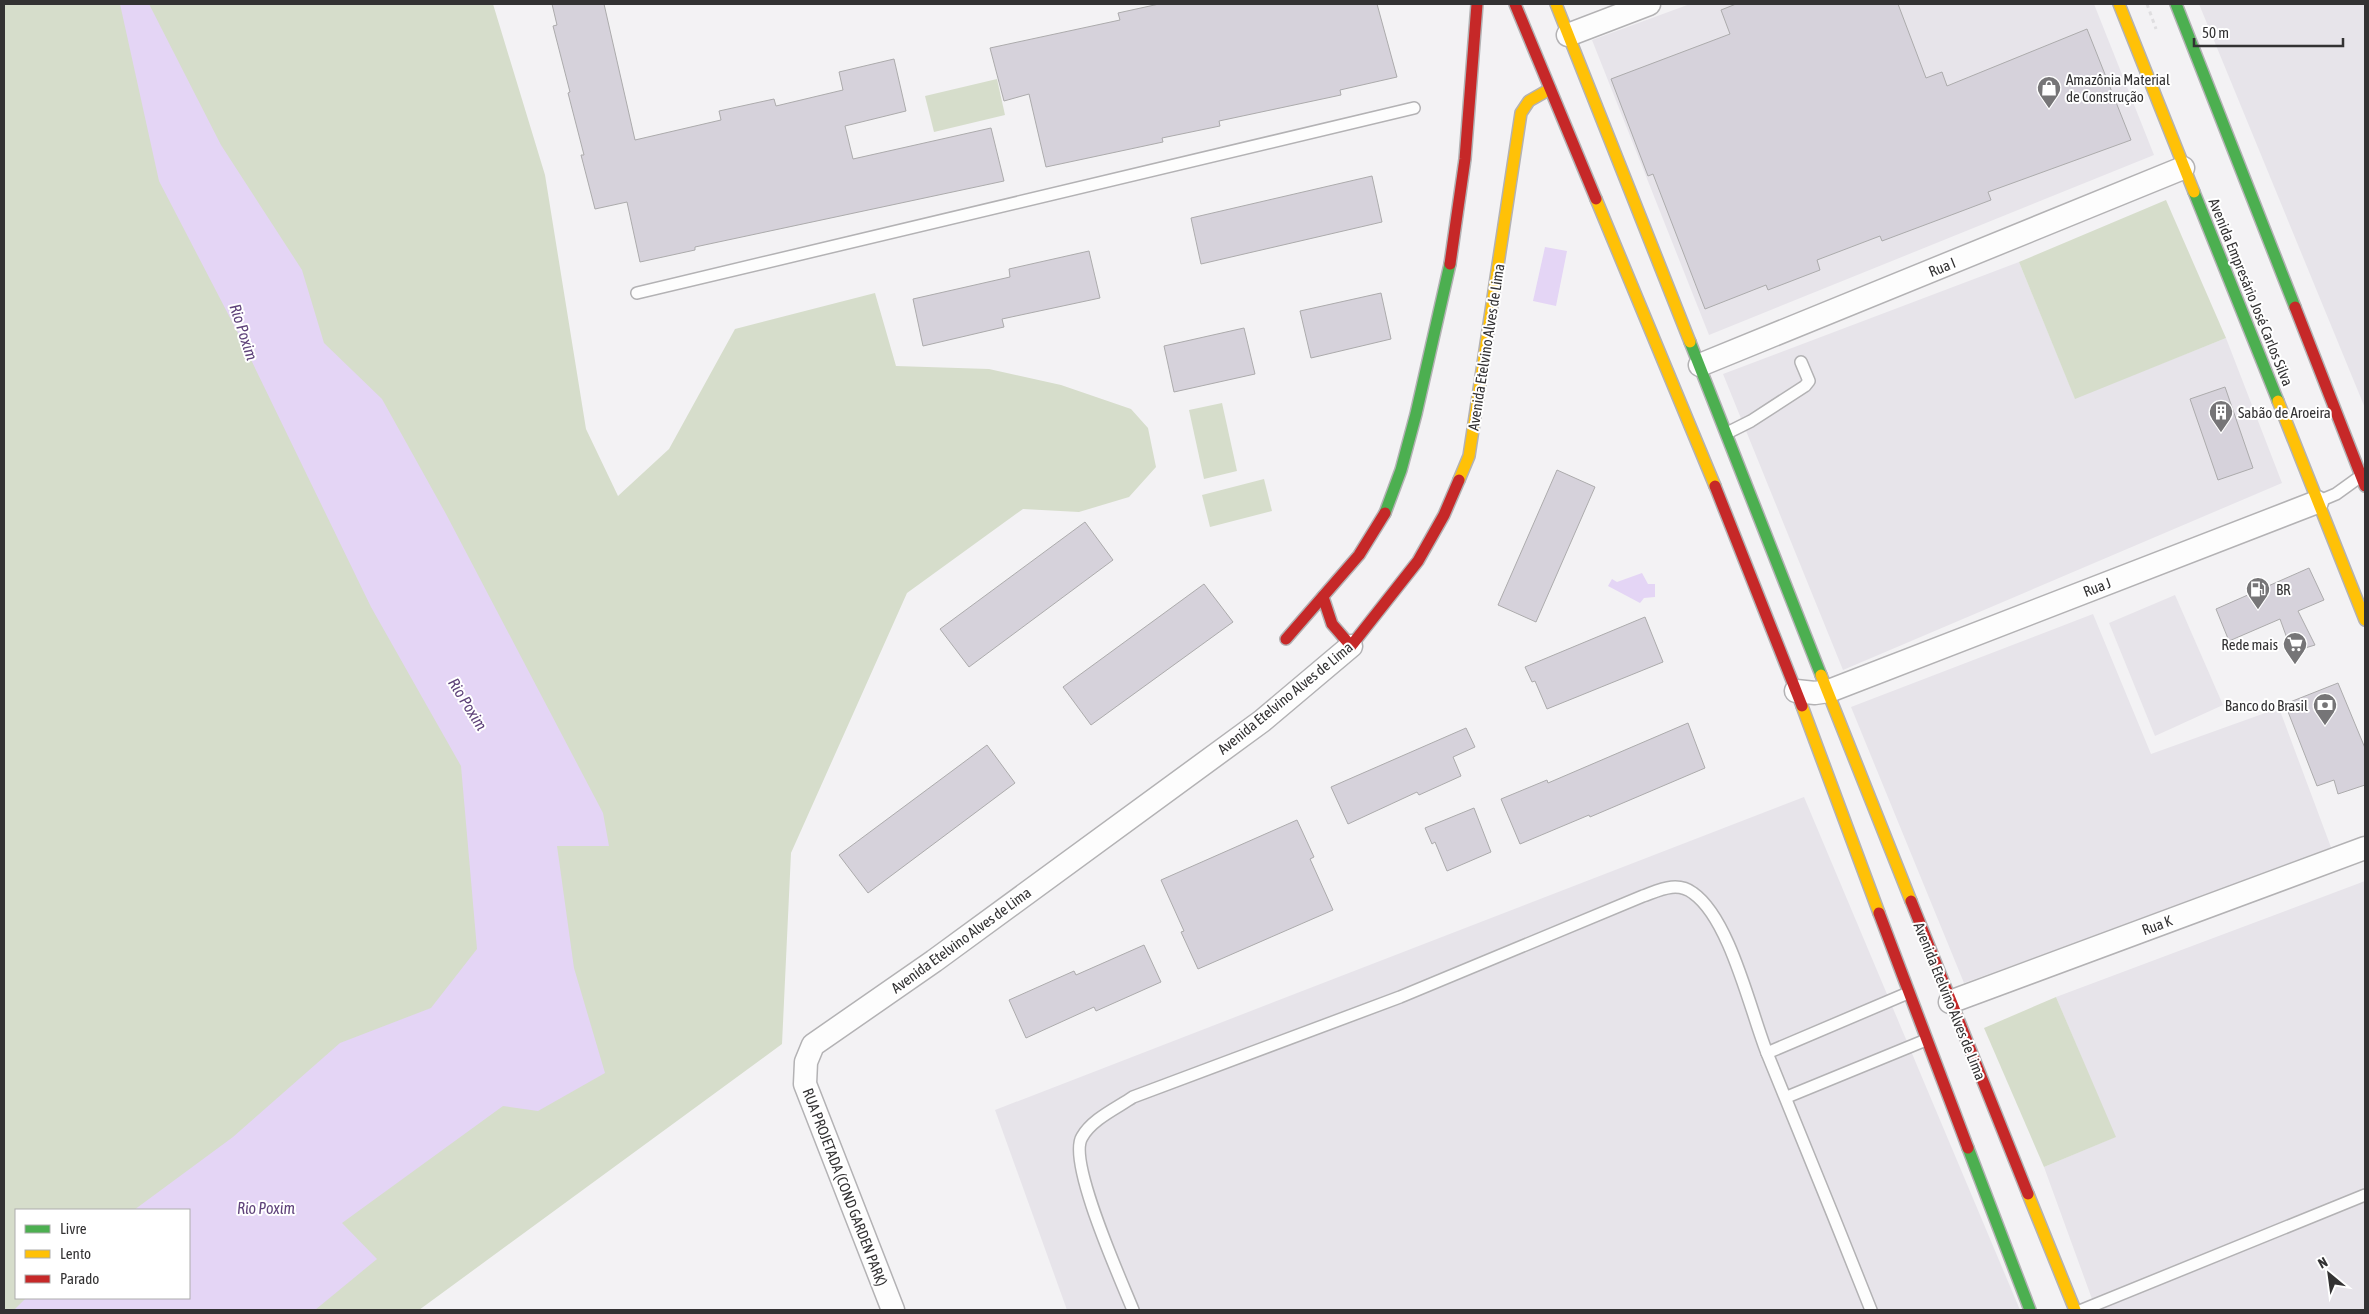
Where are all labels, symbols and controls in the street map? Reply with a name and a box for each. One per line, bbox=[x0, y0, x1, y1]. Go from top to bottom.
scale bar bbox=[2194, 15, 2343, 47]
text: 50 m bbox=[2202, 24, 2229, 41]
place label: Amazônia Material de Construção bbox=[2066, 71, 2170, 105]
shop icon: Amazônia Material de Construção bbox=[2036, 75, 2062, 109]
street label: Avenida Empresário José Carlos Silva bbox=[2206, 196, 2297, 388]
street label: Rua I bbox=[1926, 254, 1958, 280]
street label: Avenida Etelvino Alves de Lima bbox=[1464, 262, 1508, 432]
water label: Rio Poxim bbox=[226, 302, 262, 363]
building icon: Sabão de Aroeira bbox=[2208, 399, 2234, 433]
place label: Sabão de Aroeira bbox=[2238, 404, 2331, 421]
street label: Rua J bbox=[2081, 574, 2113, 600]
fuel station icon: BR bbox=[2245, 576, 2271, 610]
place label: BR bbox=[2276, 581, 2291, 598]
supermarket icon: Rede mais bbox=[2282, 631, 2308, 665]
place label: Rede mais bbox=[2221, 636, 2278, 653]
street label: Avenida Etelvino Alves de Lima bbox=[1214, 638, 1356, 758]
water label: Rio Poxim bbox=[445, 675, 491, 734]
bank icon: Banco do Brasil bbox=[2312, 692, 2338, 726]
place label: Banco do Brasil bbox=[2225, 697, 2308, 714]
street label: Avenida Etelvino Alves de Lima bbox=[888, 884, 1034, 996]
street label: Rua K bbox=[2139, 911, 2175, 938]
street label: Avenida Etelvino Alves de Lima bbox=[1911, 920, 1989, 1082]
street label: RUA PROJETADA (COND GARDEN PARK) bbox=[799, 1086, 891, 1288]
water label: Rio Poxim bbox=[237, 1199, 296, 1217]
legend bbox=[15, 1209, 190, 1299]
text: Livre bbox=[60, 1220, 87, 1237]
text: Lento bbox=[60, 1245, 91, 1262]
north arrow bbox=[2304, 1249, 2354, 1299]
text: N bbox=[2315, 1254, 2330, 1272]
text: Parado bbox=[60, 1270, 99, 1287]

